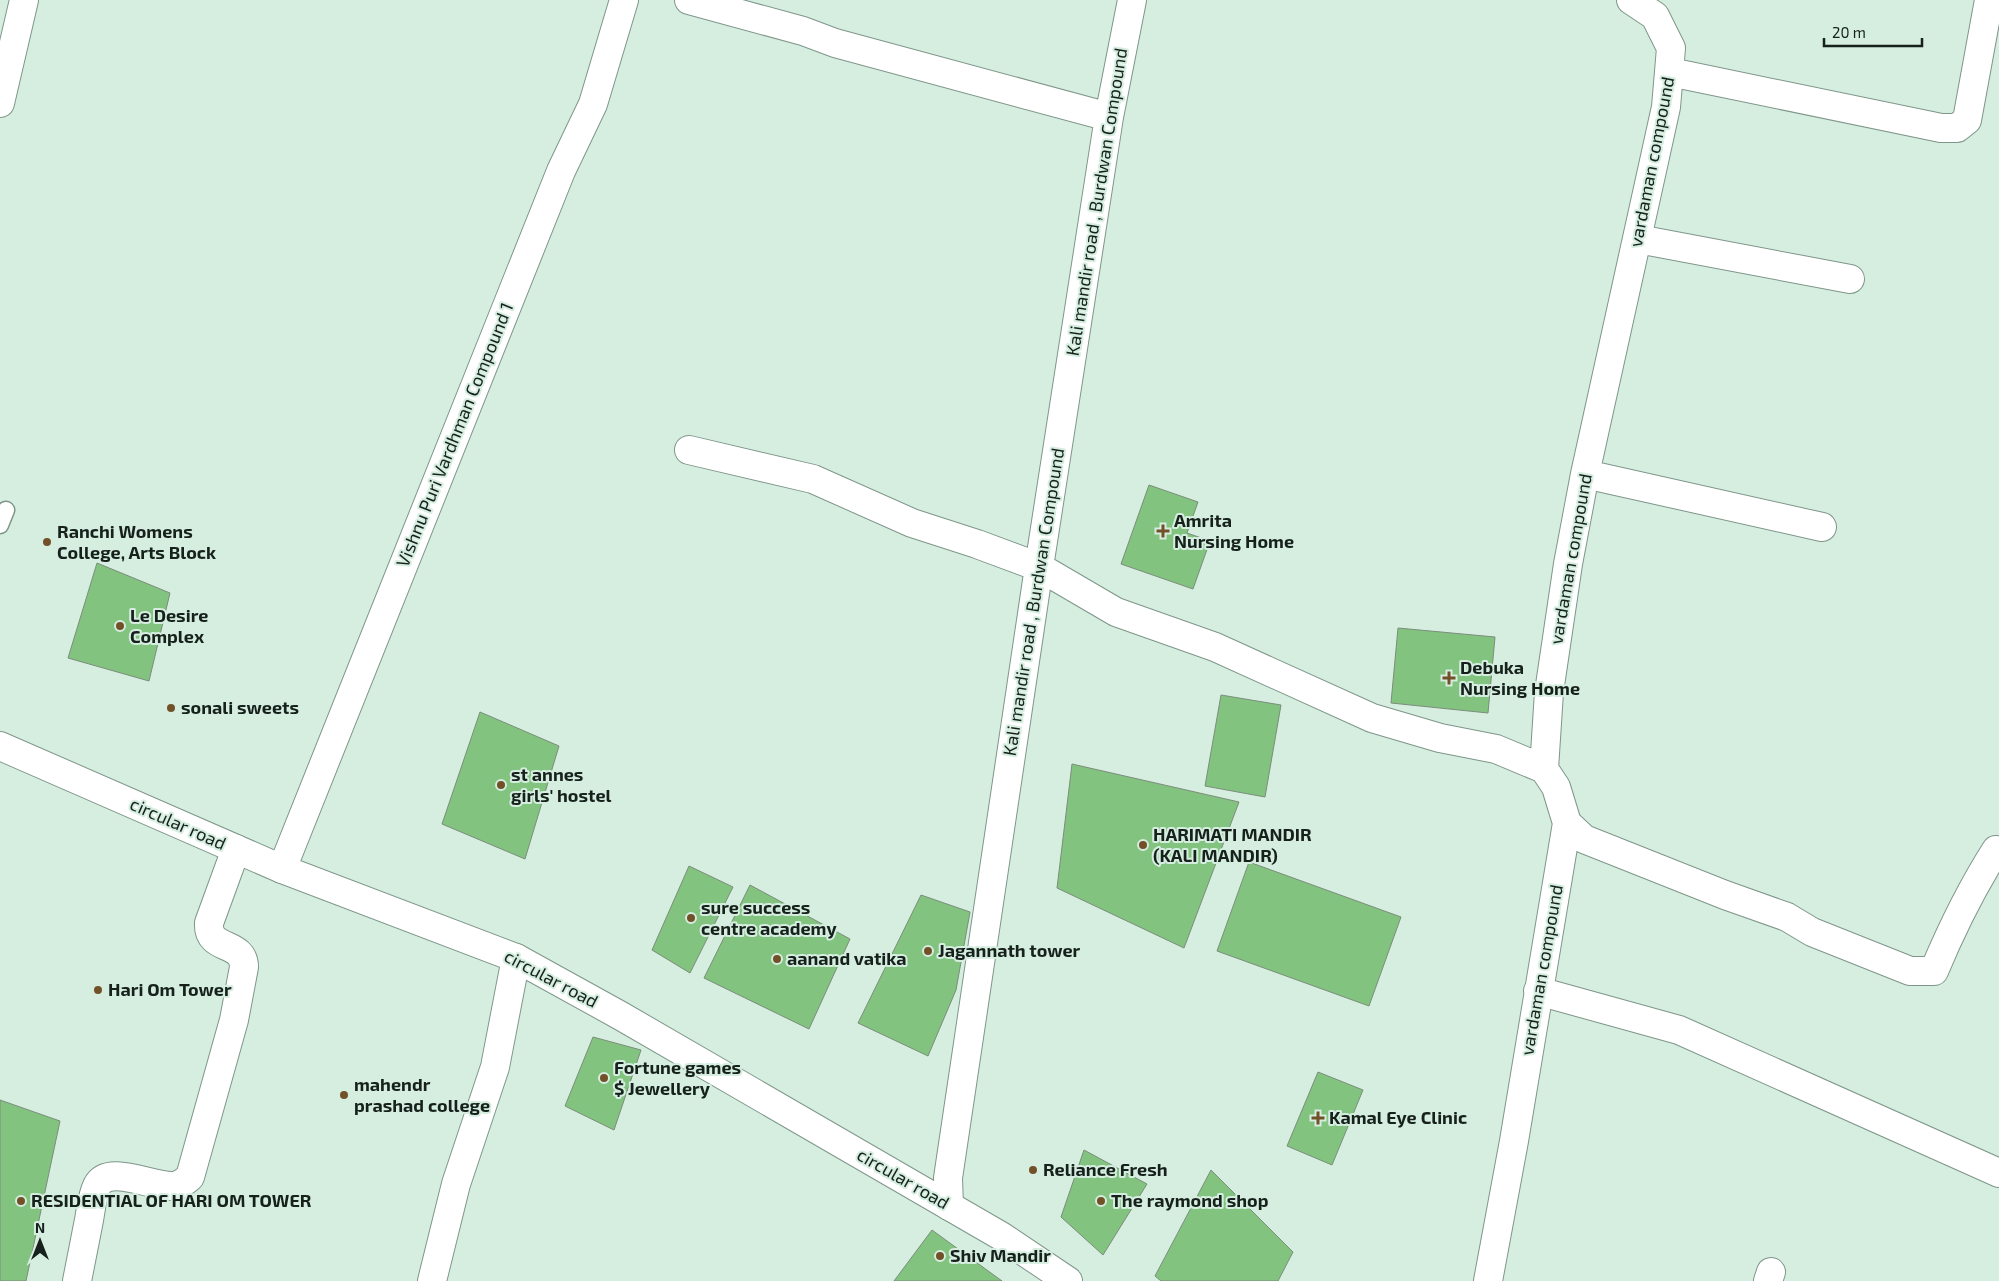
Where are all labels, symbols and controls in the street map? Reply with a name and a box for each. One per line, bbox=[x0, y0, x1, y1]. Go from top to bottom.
scale bar bbox=[1824, 15, 1922, 47]
text: 20 m bbox=[1832, 23, 1866, 41]
street label: Kali mandir road , Burdwan Compound bbox=[1061, 46, 1131, 357]
street label: vardaman compound bbox=[1624, 75, 1678, 249]
street label: Vishnu Puri Vardhman Compound 1 bbox=[391, 299, 517, 570]
street label: Kali mandir road , Burdwan Compound bbox=[998, 446, 1068, 757]
street label: vardaman compound bbox=[1544, 472, 1596, 646]
place label: Amrita Nursing Home bbox=[1174, 509, 1294, 552]
place label: Ranchi Womens College, Arts Block bbox=[57, 520, 216, 563]
marker: Amrita Nursing Home bbox=[1156, 524, 1170, 538]
marker: Ranchi Womens College, Arts Block bbox=[41, 536, 53, 548]
place label: Le Desire Complex bbox=[130, 604, 208, 647]
marker: Le Desire Complex bbox=[114, 620, 126, 632]
place label: Debuka Nursing Home bbox=[1460, 656, 1580, 699]
marker: Debuka Nursing Home bbox=[1442, 671, 1456, 685]
place label: sonali sweets bbox=[181, 696, 299, 718]
marker: sonali sweets bbox=[165, 702, 177, 714]
place label: st annes girls' hostel bbox=[511, 763, 612, 806]
marker: st annes girls' hostel bbox=[495, 779, 507, 791]
street label: circular road bbox=[127, 792, 230, 854]
place label: HARIMATI MANDIR (KALI MANDIR) bbox=[1153, 823, 1312, 866]
marker: HARIMATI MANDIR (KALI MANDIR) bbox=[1137, 839, 1149, 851]
street label: vardaman compound bbox=[1515, 883, 1567, 1057]
place label: sure success centre academy bbox=[701, 896, 837, 939]
marker: sure success centre academy bbox=[685, 912, 697, 924]
place label: Jagannath tower bbox=[938, 939, 1081, 961]
street label: circular road bbox=[501, 944, 602, 1012]
marker: Jagannath tower bbox=[922, 945, 934, 957]
place label: aanand vatika bbox=[787, 947, 907, 969]
marker: aanand vatika bbox=[771, 953, 783, 965]
place label: Hari Om Tower bbox=[108, 978, 232, 1000]
marker: Hari Om Tower bbox=[92, 984, 104, 996]
place label: Fortune games $ Jewellery bbox=[614, 1056, 741, 1099]
marker: Fortune games $ Jewellery bbox=[598, 1072, 610, 1084]
place label: mahendr prashad college bbox=[354, 1073, 490, 1116]
marker: mahendr prashad college bbox=[338, 1089, 350, 1101]
place label: Kamal Eye Clinic bbox=[1329, 1106, 1467, 1128]
marker: Kamal Eye Clinic bbox=[1311, 1111, 1325, 1125]
street label: circular road bbox=[853, 1143, 954, 1213]
place label: Reliance Fresh bbox=[1043, 1158, 1168, 1180]
marker: Reliance Fresh bbox=[1027, 1164, 1039, 1176]
place label: RESIDENTIAL OF HARI OM TOWER bbox=[31, 1189, 312, 1211]
place label: The raymond shop bbox=[1111, 1189, 1269, 1211]
marker: RESIDENTIAL OF HARI OM TOWER bbox=[15, 1195, 27, 1207]
marker: The raymond shop bbox=[1095, 1195, 1107, 1207]
north arrow bbox=[15, 1216, 65, 1266]
text: N bbox=[35, 1219, 45, 1236]
place label: Shiv Mandir bbox=[950, 1244, 1051, 1266]
marker: Shiv Mandir bbox=[934, 1250, 946, 1262]

